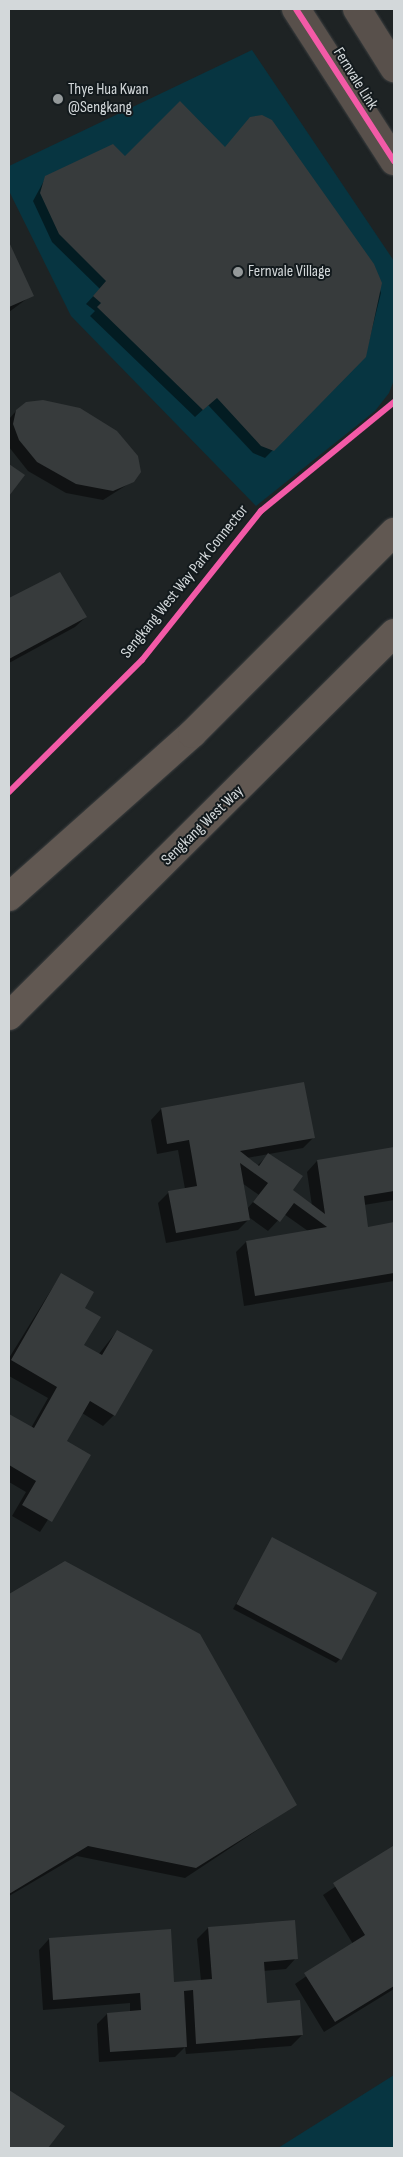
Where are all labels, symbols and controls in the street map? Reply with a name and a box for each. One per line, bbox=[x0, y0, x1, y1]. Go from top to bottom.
street label: Fernvale Link bbox=[328, 44, 382, 114]
place label: Thye Hua Kwan @Sengkang bbox=[68, 80, 148, 118]
marker: Thye Hua Kwan @Sengkang bbox=[52, 93, 64, 105]
place label: Fernvale Village bbox=[248, 262, 331, 282]
marker: Fernvale Village bbox=[232, 266, 244, 278]
street label: Sengkang West Way Park Connector bbox=[117, 501, 253, 663]
street label: Sengkang West Way bbox=[158, 782, 248, 870]

